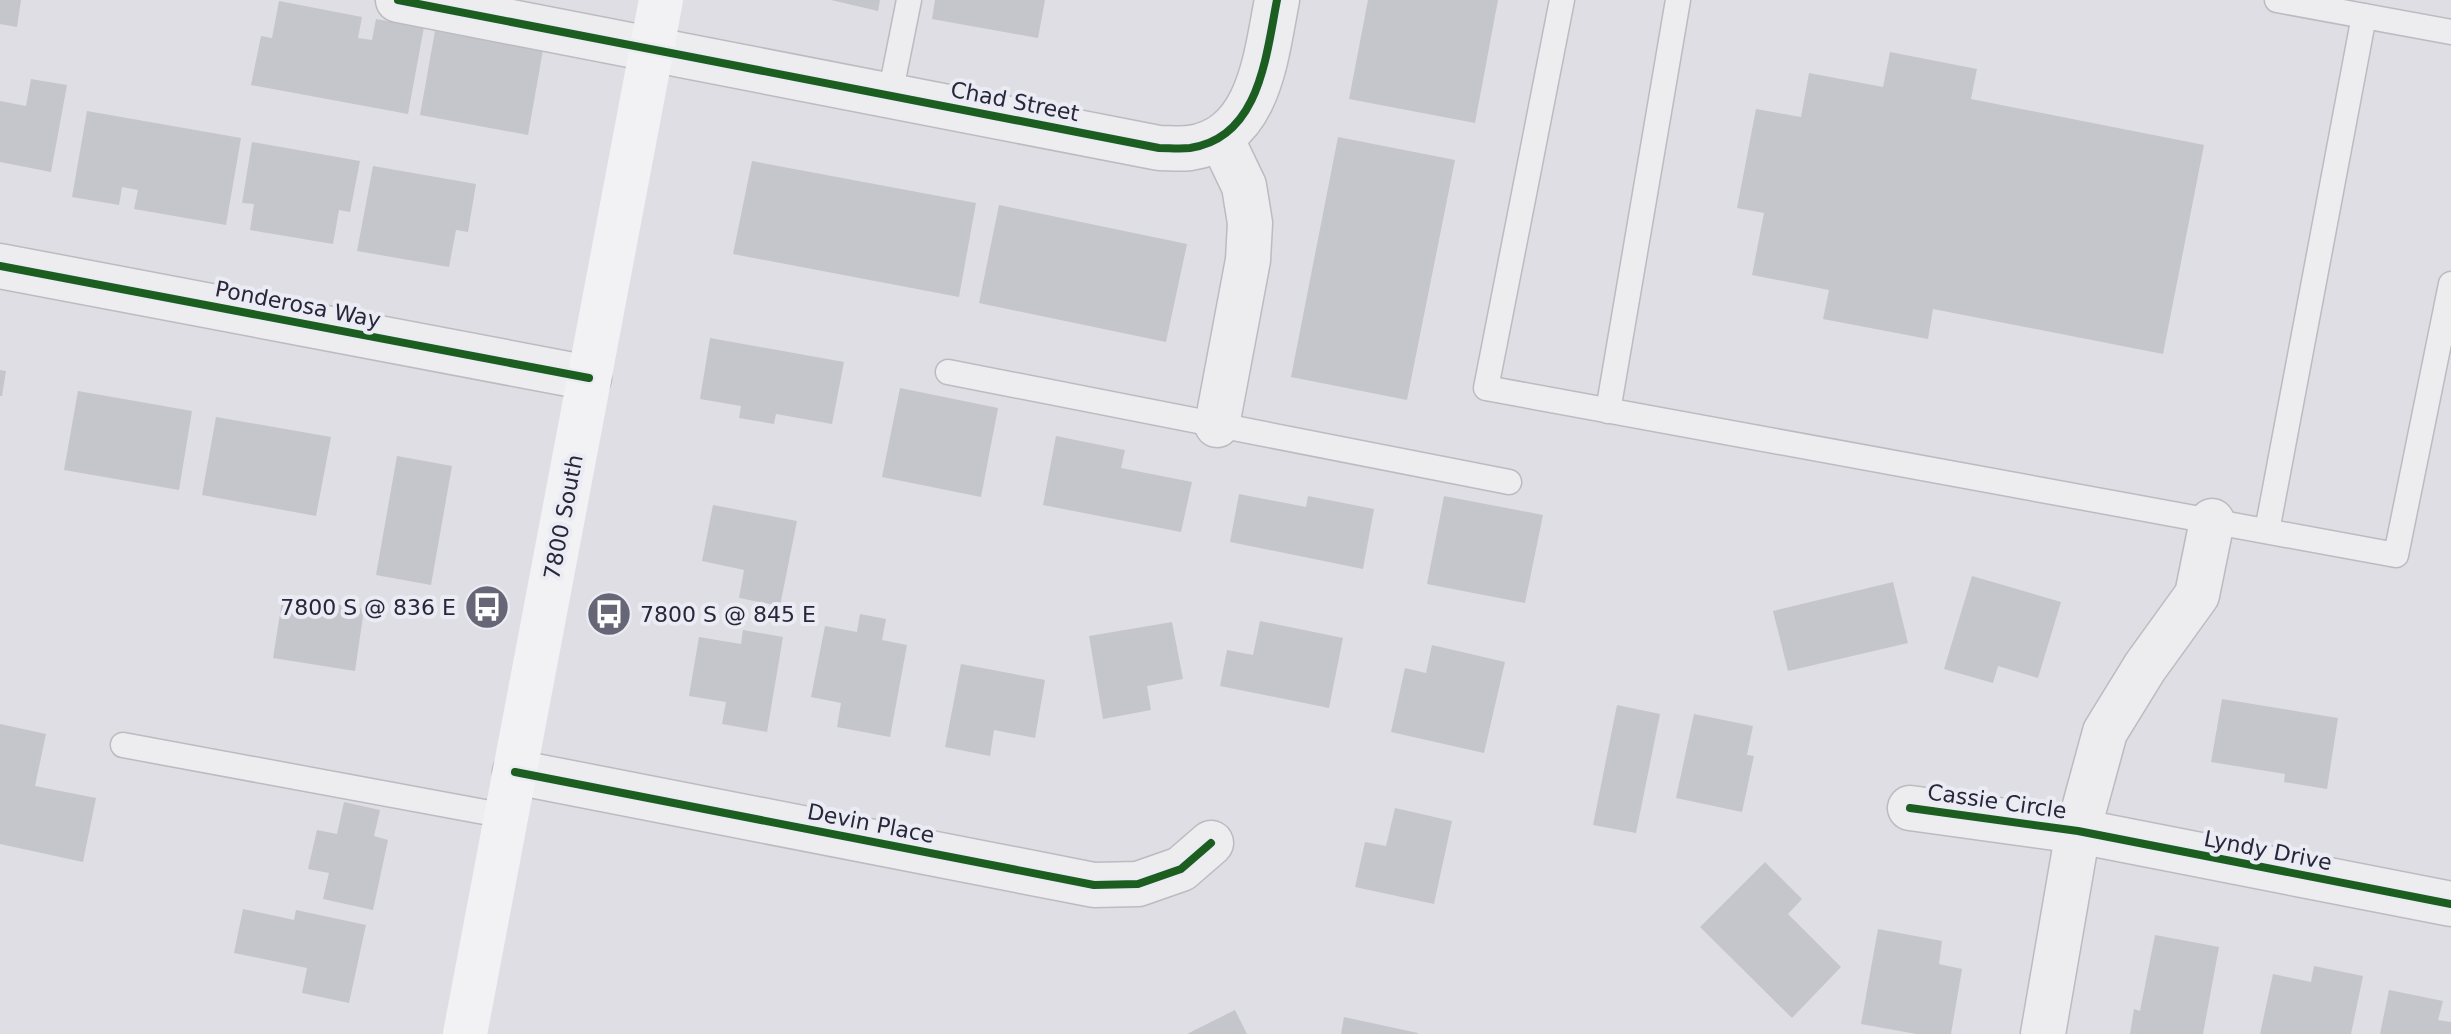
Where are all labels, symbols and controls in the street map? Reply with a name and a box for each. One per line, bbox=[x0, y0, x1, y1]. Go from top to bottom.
street label: Chad Street bbox=[948, 77, 1082, 126]
street label: Ponderosa Way bbox=[213, 276, 383, 333]
street label: 7800 South bbox=[539, 452, 588, 582]
bus stop icon: 7800 S @ 836 E bbox=[463, 583, 511, 631]
bus stop icon: 7800 S @ 845 E bbox=[585, 590, 633, 638]
place label: 7800 S @ 836 E bbox=[280, 595, 456, 620]
place label: 7800 S @ 845 E bbox=[640, 602, 816, 627]
street label: Cassie Circle bbox=[1926, 779, 2068, 824]
street label: Devin Place bbox=[805, 799, 937, 848]
street label: Lyndy Drive bbox=[2202, 826, 2334, 875]

